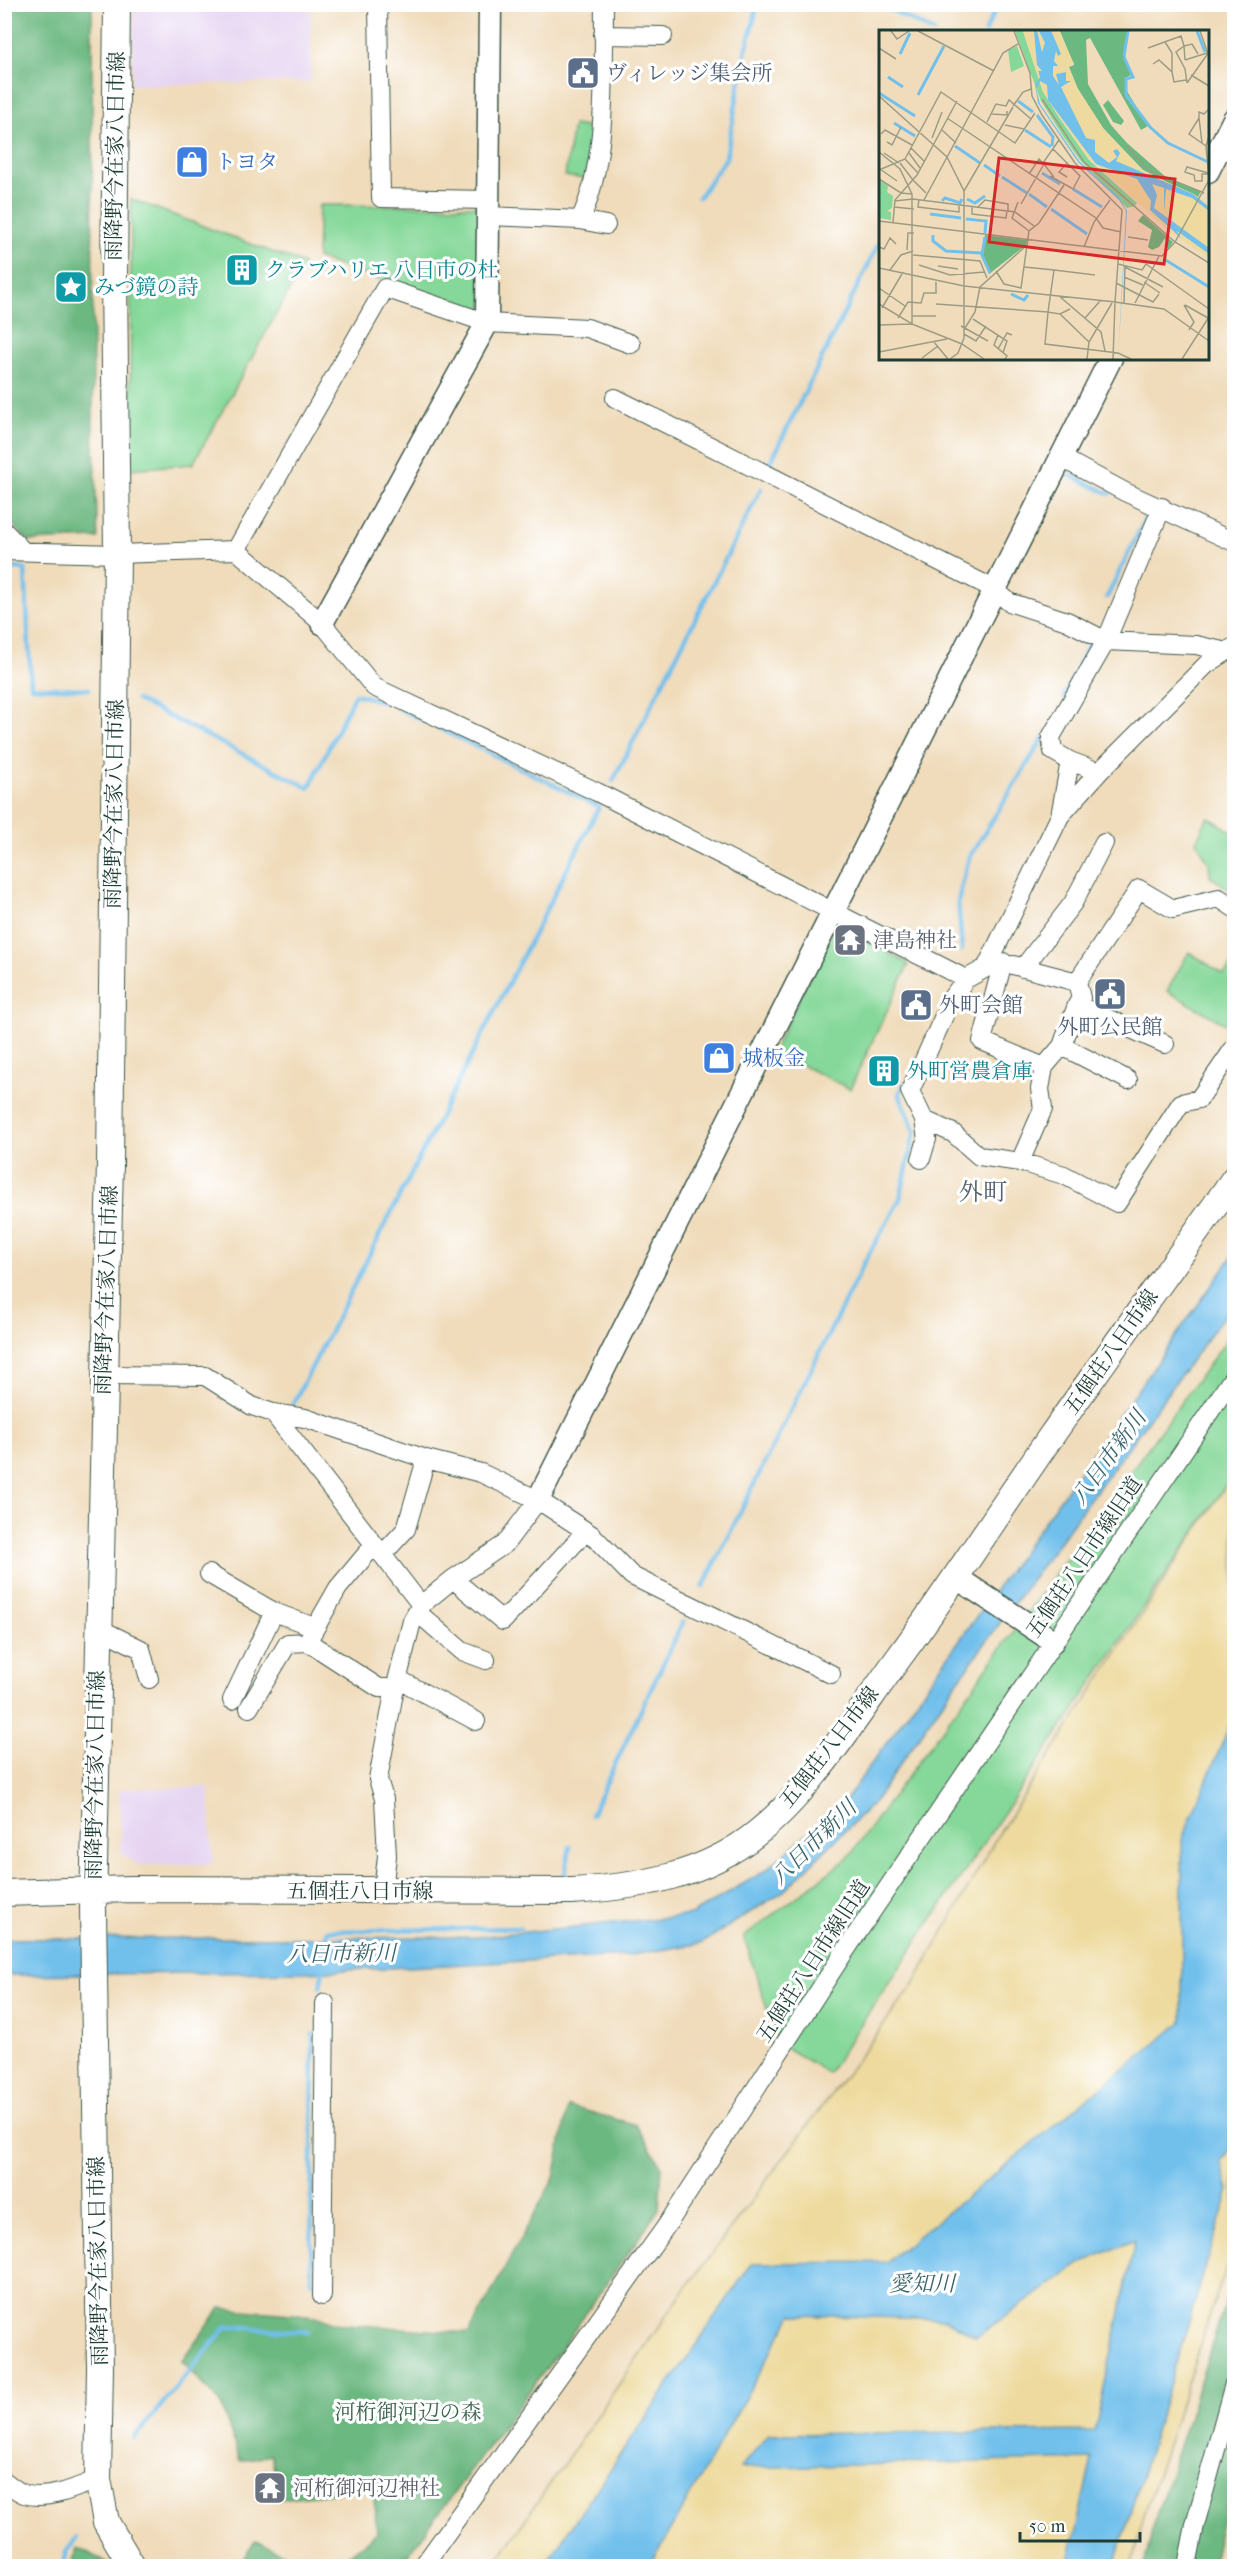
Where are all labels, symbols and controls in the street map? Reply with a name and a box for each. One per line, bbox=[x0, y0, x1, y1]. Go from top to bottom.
inset map bbox=[879, 30, 1209, 360]
street label: 雨降野今在家八日市線 bbox=[101, 51, 129, 261]
public building icon: ヴィレッジ集会所 bbox=[565, 55, 601, 91]
place label: ヴィレッジ集会所 bbox=[606, 61, 773, 85]
shop icon: トヨタ bbox=[174, 144, 210, 180]
place label: トヨタ bbox=[215, 150, 278, 174]
building icon: クラブハリエ 八日市の杜 bbox=[224, 252, 260, 288]
place label: クラブハリエ 八日市の杜 bbox=[265, 258, 498, 282]
place icon: みづ鏡の詩 bbox=[53, 269, 89, 305]
place label: みづ鏡の詩 bbox=[94, 275, 199, 299]
street label: 雨降野今在家八日市線 bbox=[100, 699, 128, 909]
temple icon: 津島神社 bbox=[832, 922, 868, 958]
place label: 津島神社 bbox=[873, 928, 957, 952]
public building icon: 外町公民館 bbox=[1092, 976, 1128, 1012]
public building icon: 外町会館 bbox=[898, 987, 934, 1023]
place label: 外町会館 bbox=[939, 993, 1023, 1017]
place label: 外町公民館 bbox=[1058, 1015, 1163, 1039]
shop icon: 城板金 bbox=[701, 1040, 737, 1076]
place label: 城板金 bbox=[742, 1046, 805, 1070]
building icon: 外町営農倉庫 bbox=[866, 1053, 902, 1089]
place label: 外町営農倉庫 bbox=[907, 1059, 1033, 1083]
district label: 外町 bbox=[959, 1178, 1007, 1206]
street label: 雨降野今在家八日市線 bbox=[90, 1185, 122, 1395]
street label: 五個荘八日市線 bbox=[1059, 1285, 1163, 1419]
water label: 八日市新川 bbox=[1066, 1404, 1153, 1510]
street label: 五個荘八日市線旧道 bbox=[1021, 1472, 1147, 1642]
street label: 雨降野今在家八日市線 bbox=[81, 1670, 109, 1880]
street label: 五個荘八日市線 bbox=[774, 1682, 884, 1812]
water label: 八日市新川 bbox=[766, 1793, 863, 1891]
street label: 五個荘八日市線旧道 bbox=[751, 1875, 875, 2047]
street label: 五個荘八日市線 bbox=[287, 1879, 434, 1903]
water label: 八日市新川 bbox=[286, 1940, 398, 1968]
street label: 雨降野今在家八日市線 bbox=[84, 2156, 112, 2366]
water label: 愛知川 bbox=[889, 2271, 957, 2297]
park label: 河桁御河辺の森 bbox=[335, 2400, 482, 2424]
temple icon: 河桁御河辺神社 bbox=[252, 2470, 288, 2506]
place label: 河桁御河辺神社 bbox=[293, 2476, 440, 2500]
scale bar bbox=[1020, 2505, 1140, 2543]
text: 50 m bbox=[1029, 2516, 1066, 2537]

